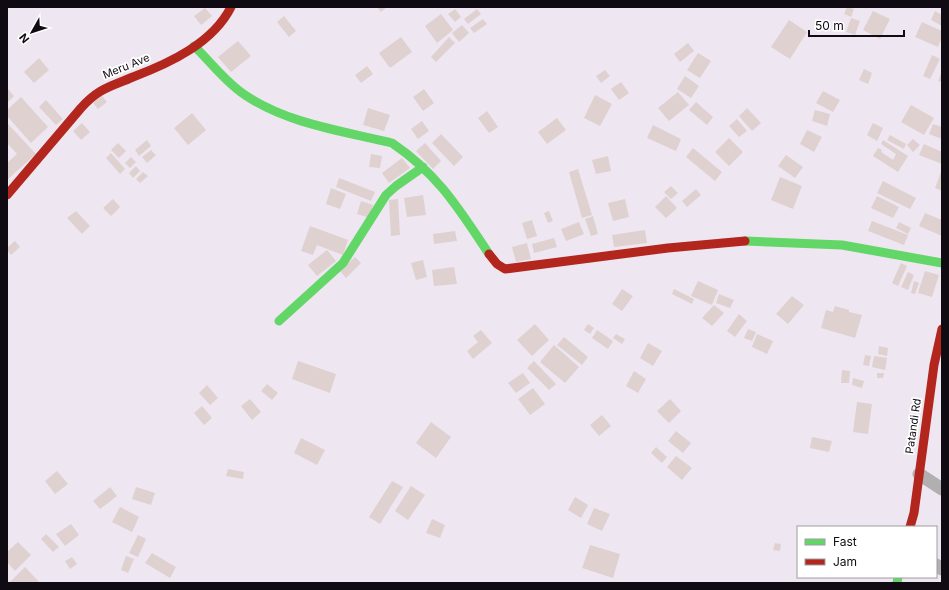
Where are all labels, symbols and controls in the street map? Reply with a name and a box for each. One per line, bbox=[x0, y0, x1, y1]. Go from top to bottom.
north arrow bbox=[12, 12, 52, 52]
scale bar bbox=[809, 12, 904, 38]
text: 50 m bbox=[815, 18, 844, 33]
text: N bbox=[16, 31, 32, 46]
street label: Meru Ave bbox=[101, 50, 151, 82]
street label: Patandi Rd bbox=[902, 397, 924, 455]
legend bbox=[797, 526, 937, 578]
text: Fast bbox=[833, 534, 857, 549]
text: Jam bbox=[833, 554, 857, 569]

